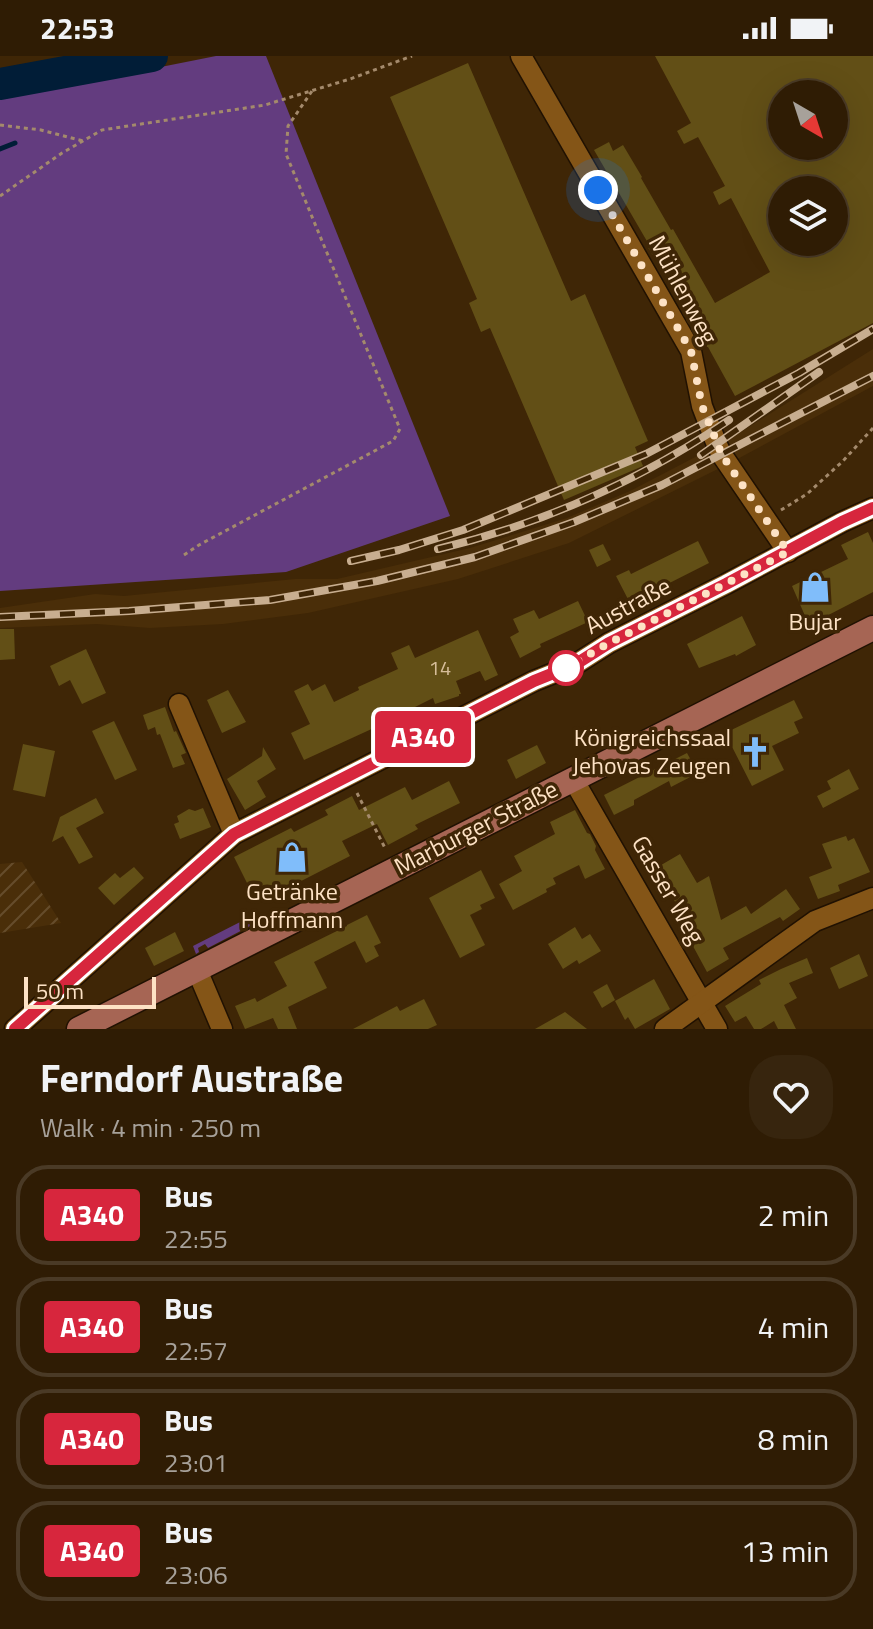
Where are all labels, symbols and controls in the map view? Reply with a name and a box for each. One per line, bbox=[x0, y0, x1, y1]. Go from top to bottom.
text: 22:53 bbox=[40, 5, 115, 51]
north arrow bbox=[768, 80, 848, 160]
map controls bbox=[768, 80, 848, 256]
your location bbox=[578, 170, 618, 210]
button: layers bbox=[768, 176, 848, 256]
street label: Mühlenweg bbox=[640, 229, 728, 350]
street label: Austraße bbox=[578, 567, 677, 643]
shop icon: Bujar bbox=[798, 570, 832, 604]
place label: Bujar bbox=[788, 603, 842, 639]
unlabelled marker bbox=[549, 651, 583, 685]
house number: 14 bbox=[429, 652, 451, 683]
line badge: A340 bbox=[367, 711, 479, 763]
text: A340 bbox=[391, 715, 455, 758]
place label: Königreichssaal Jehovas Zeugen bbox=[572, 719, 731, 783]
church icon: Königreichssaal Jehovas Zeugen bbox=[738, 735, 772, 769]
street label: Marburger Straße bbox=[387, 770, 564, 884]
street label: Gasser Weg bbox=[623, 829, 714, 950]
shop icon: Getränke Hoffmann bbox=[275, 840, 309, 874]
place label: Getränke Hoffmann bbox=[241, 873, 343, 937]
scale bar bbox=[24, 973, 156, 1009]
text: 50 m bbox=[36, 974, 84, 1008]
text: Ferndorf Austraße bbox=[40, 1049, 343, 1107]
button: heart bbox=[749, 1055, 833, 1139]
text: Walk · 4 min · 250 m bbox=[40, 1108, 261, 1147]
text: Bus bbox=[164, 1173, 213, 1219]
text: 2 min bbox=[758, 1192, 829, 1238]
text: A340 bbox=[60, 1193, 124, 1236]
text: 22:55 bbox=[164, 1219, 228, 1258]
text: Bus bbox=[164, 1285, 213, 1331]
text: 4 min bbox=[758, 1304, 829, 1350]
text: A340 bbox=[60, 1305, 124, 1348]
text: 22:57 bbox=[164, 1331, 228, 1370]
text: Bus bbox=[164, 1397, 213, 1443]
text: 8 min bbox=[758, 1416, 829, 1462]
text: A340 bbox=[60, 1417, 124, 1460]
text: 23:01 bbox=[164, 1443, 228, 1482]
text: Bus bbox=[164, 1509, 213, 1555]
text: 13 min bbox=[741, 1528, 829, 1574]
text: A340 bbox=[60, 1529, 124, 1572]
text: 23:06 bbox=[164, 1555, 228, 1594]

